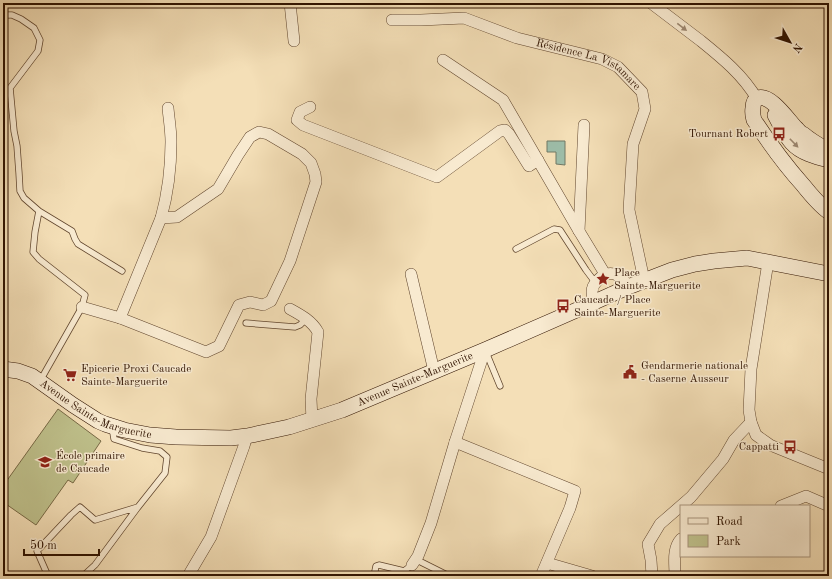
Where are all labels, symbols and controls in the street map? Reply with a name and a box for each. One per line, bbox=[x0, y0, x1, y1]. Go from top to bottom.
one-way arrow bbox=[677, 22, 688, 31]
north arrow bbox=[770, 22, 810, 62]
street label: Résidence La Vistamare bbox=[535, 37, 642, 92]
text: N bbox=[789, 41, 804, 55]
bus stop icon: Tournant Robert bbox=[771, 126, 787, 142]
place label: Tournant Robert bbox=[688, 129, 768, 140]
one-way arrow bbox=[789, 138, 798, 148]
place label: Place Sainte-Marguerite bbox=[614, 268, 701, 292]
place icon: Place Sainte-Marguerite bbox=[595, 271, 611, 287]
place label: Caucade / Place Sainte-Marguerite bbox=[574, 295, 661, 319]
bus stop icon: Caucade / Place Sainte-Marguerite bbox=[555, 298, 571, 314]
street label: Avenue Sainte-Marguerite bbox=[355, 350, 475, 409]
place label: Gendarmerie nationale - Caserne Ausseur bbox=[641, 361, 748, 385]
place label: Epicerie Proxi Caucade Sainte-Marguerite bbox=[81, 364, 191, 388]
public building icon: Gendarmerie nationale - Caserne Ausseur bbox=[622, 364, 638, 380]
supermarket icon: Epicerie Proxi Caucade Sainte-Marguerite bbox=[62, 367, 78, 383]
street label: Avenue Sainte-Marguerite bbox=[37, 378, 152, 441]
bus stop icon: Cappatti bbox=[782, 439, 798, 455]
place label: Cappatti bbox=[739, 442, 779, 453]
place label: École primaire de Caucade bbox=[56, 449, 125, 475]
school or university icon: École primaire de Caucade bbox=[37, 454, 53, 470]
legend bbox=[680, 505, 810, 557]
text: Road bbox=[716, 516, 743, 528]
scale bar bbox=[24, 531, 99, 557]
text: Park bbox=[716, 536, 741, 548]
text: 50 m bbox=[30, 539, 57, 552]

